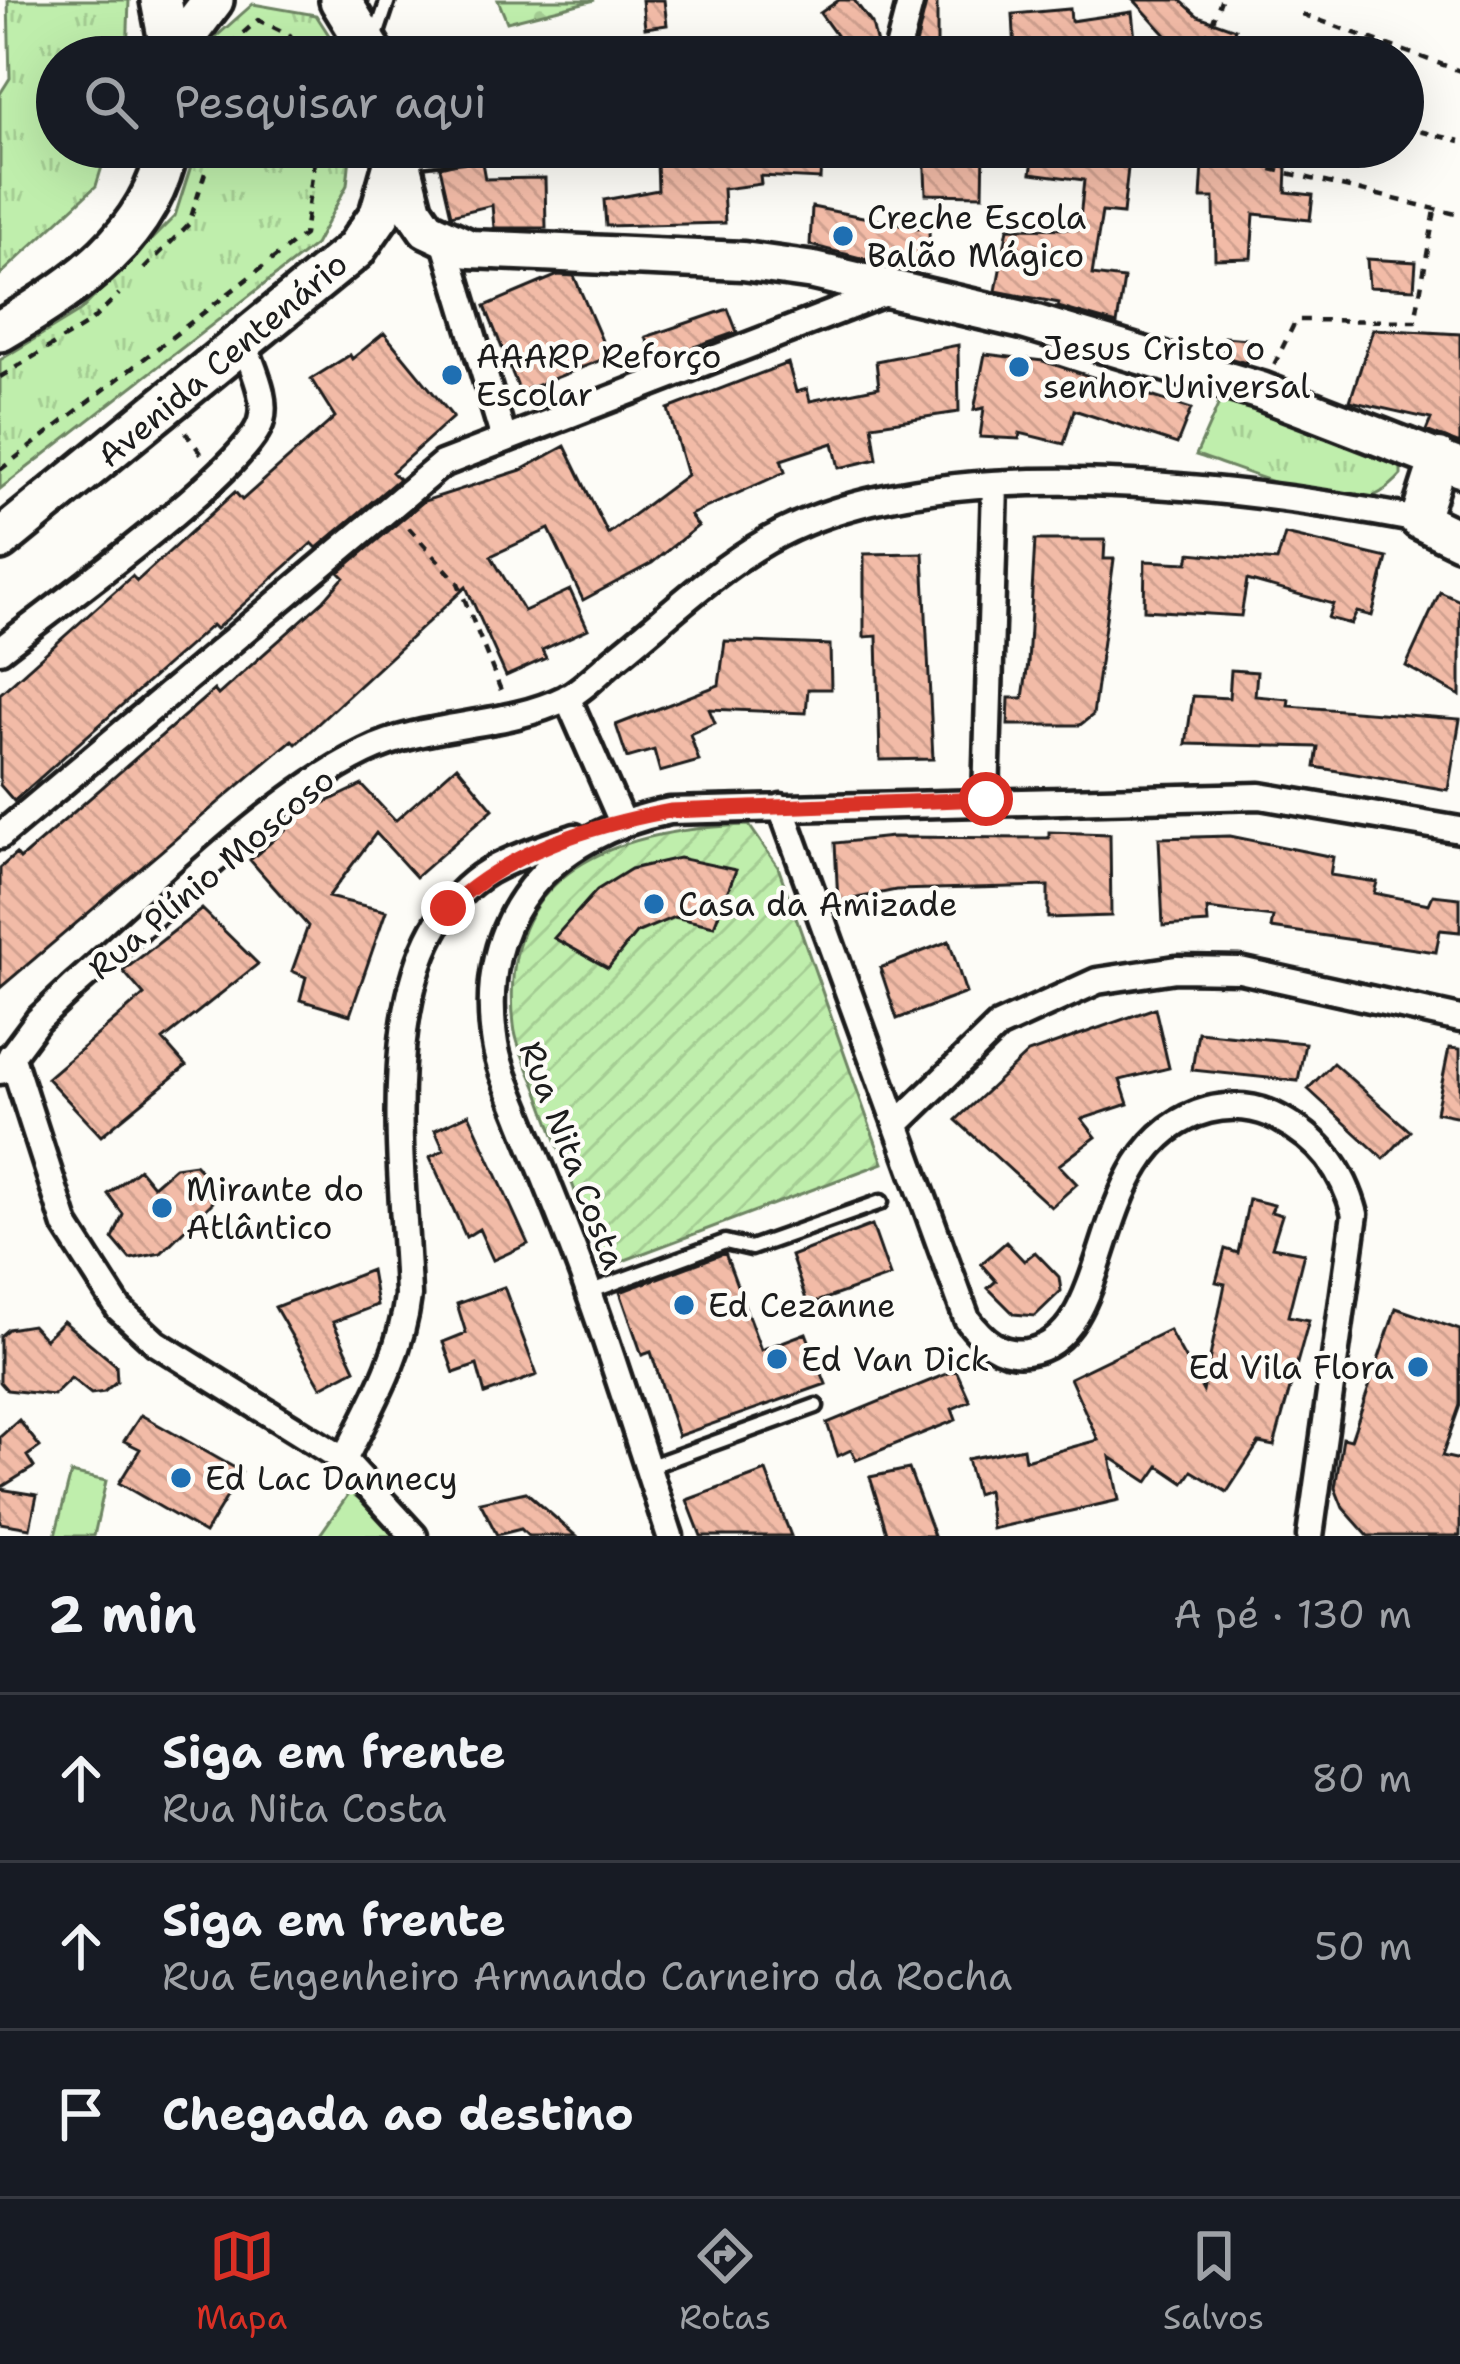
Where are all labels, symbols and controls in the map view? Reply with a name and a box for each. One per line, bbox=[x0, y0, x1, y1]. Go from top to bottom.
search box bbox=[36, 36, 1424, 168]
icon: search bbox=[78, 69, 144, 135]
text: Pesquisar aqui bbox=[174, 72, 487, 132]
place label: Creche Escola Balão Mágico bbox=[867, 195, 1086, 278]
marker: Creche Escola Balão Mágico bbox=[830, 223, 856, 249]
street label: Avenida Centenário bbox=[88, 241, 357, 477]
place label: Jesus Cristo o senhor Universal bbox=[1043, 326, 1310, 409]
place label: AAARP Reforço Escolar bbox=[476, 334, 721, 417]
marker: Jesus Cristo o senhor Universal bbox=[1006, 354, 1032, 380]
marker: AAARP Reforço Escolar bbox=[439, 362, 465, 388]
street label: Rua Plínio Moscoso bbox=[79, 757, 344, 990]
route start bbox=[959, 772, 1013, 826]
route end bbox=[421, 881, 475, 935]
place label: Casa da Amizade bbox=[678, 882, 958, 927]
marker: Casa da Amizade bbox=[641, 891, 667, 917]
street label: Rua Nita Costa bbox=[508, 1035, 637, 1276]
place label: Mirante do Atlântico bbox=[186, 1167, 364, 1250]
marker: Mirante do Atlântico bbox=[149, 1195, 175, 1221]
place label: Ed Cezanne bbox=[708, 1283, 896, 1328]
marker: Ed Cezanne bbox=[671, 1292, 697, 1318]
place label: Ed Van Dick bbox=[801, 1337, 990, 1382]
place label: Ed Vila Flora bbox=[1188, 1345, 1394, 1390]
marker: Ed Van Dick bbox=[764, 1346, 790, 1372]
marker: Ed Vila Flora bbox=[1405, 1354, 1431, 1380]
place label: Ed Lac Dannecy bbox=[205, 1456, 458, 1501]
marker: Ed Lac Dannecy bbox=[168, 1465, 194, 1491]
text: 2 min bbox=[48, 1580, 197, 1648]
text: A pé · 130 m bbox=[1174, 1588, 1412, 1640]
text: Siga em frente bbox=[162, 1722, 506, 1782]
icon: ahead bbox=[48, 1745, 114, 1811]
text: 80 m bbox=[1311, 1752, 1412, 1804]
text: Rua Nita Costa bbox=[162, 1782, 447, 1834]
text: Siga em frente bbox=[162, 1890, 506, 1950]
icon: ahead bbox=[48, 1913, 114, 1979]
text: 50 m bbox=[1314, 1920, 1412, 1972]
text: Rua Engenheiro Armando Carneiro da Rocha bbox=[162, 1950, 1012, 2002]
icon: arrive bbox=[48, 2081, 114, 2147]
text: Chegada ao destino bbox=[162, 2084, 634, 2144]
tab: Mapa bbox=[196, 2223, 287, 2340]
tab: Rotas bbox=[679, 2223, 771, 2340]
tab: Salvos bbox=[1163, 2223, 1264, 2340]

